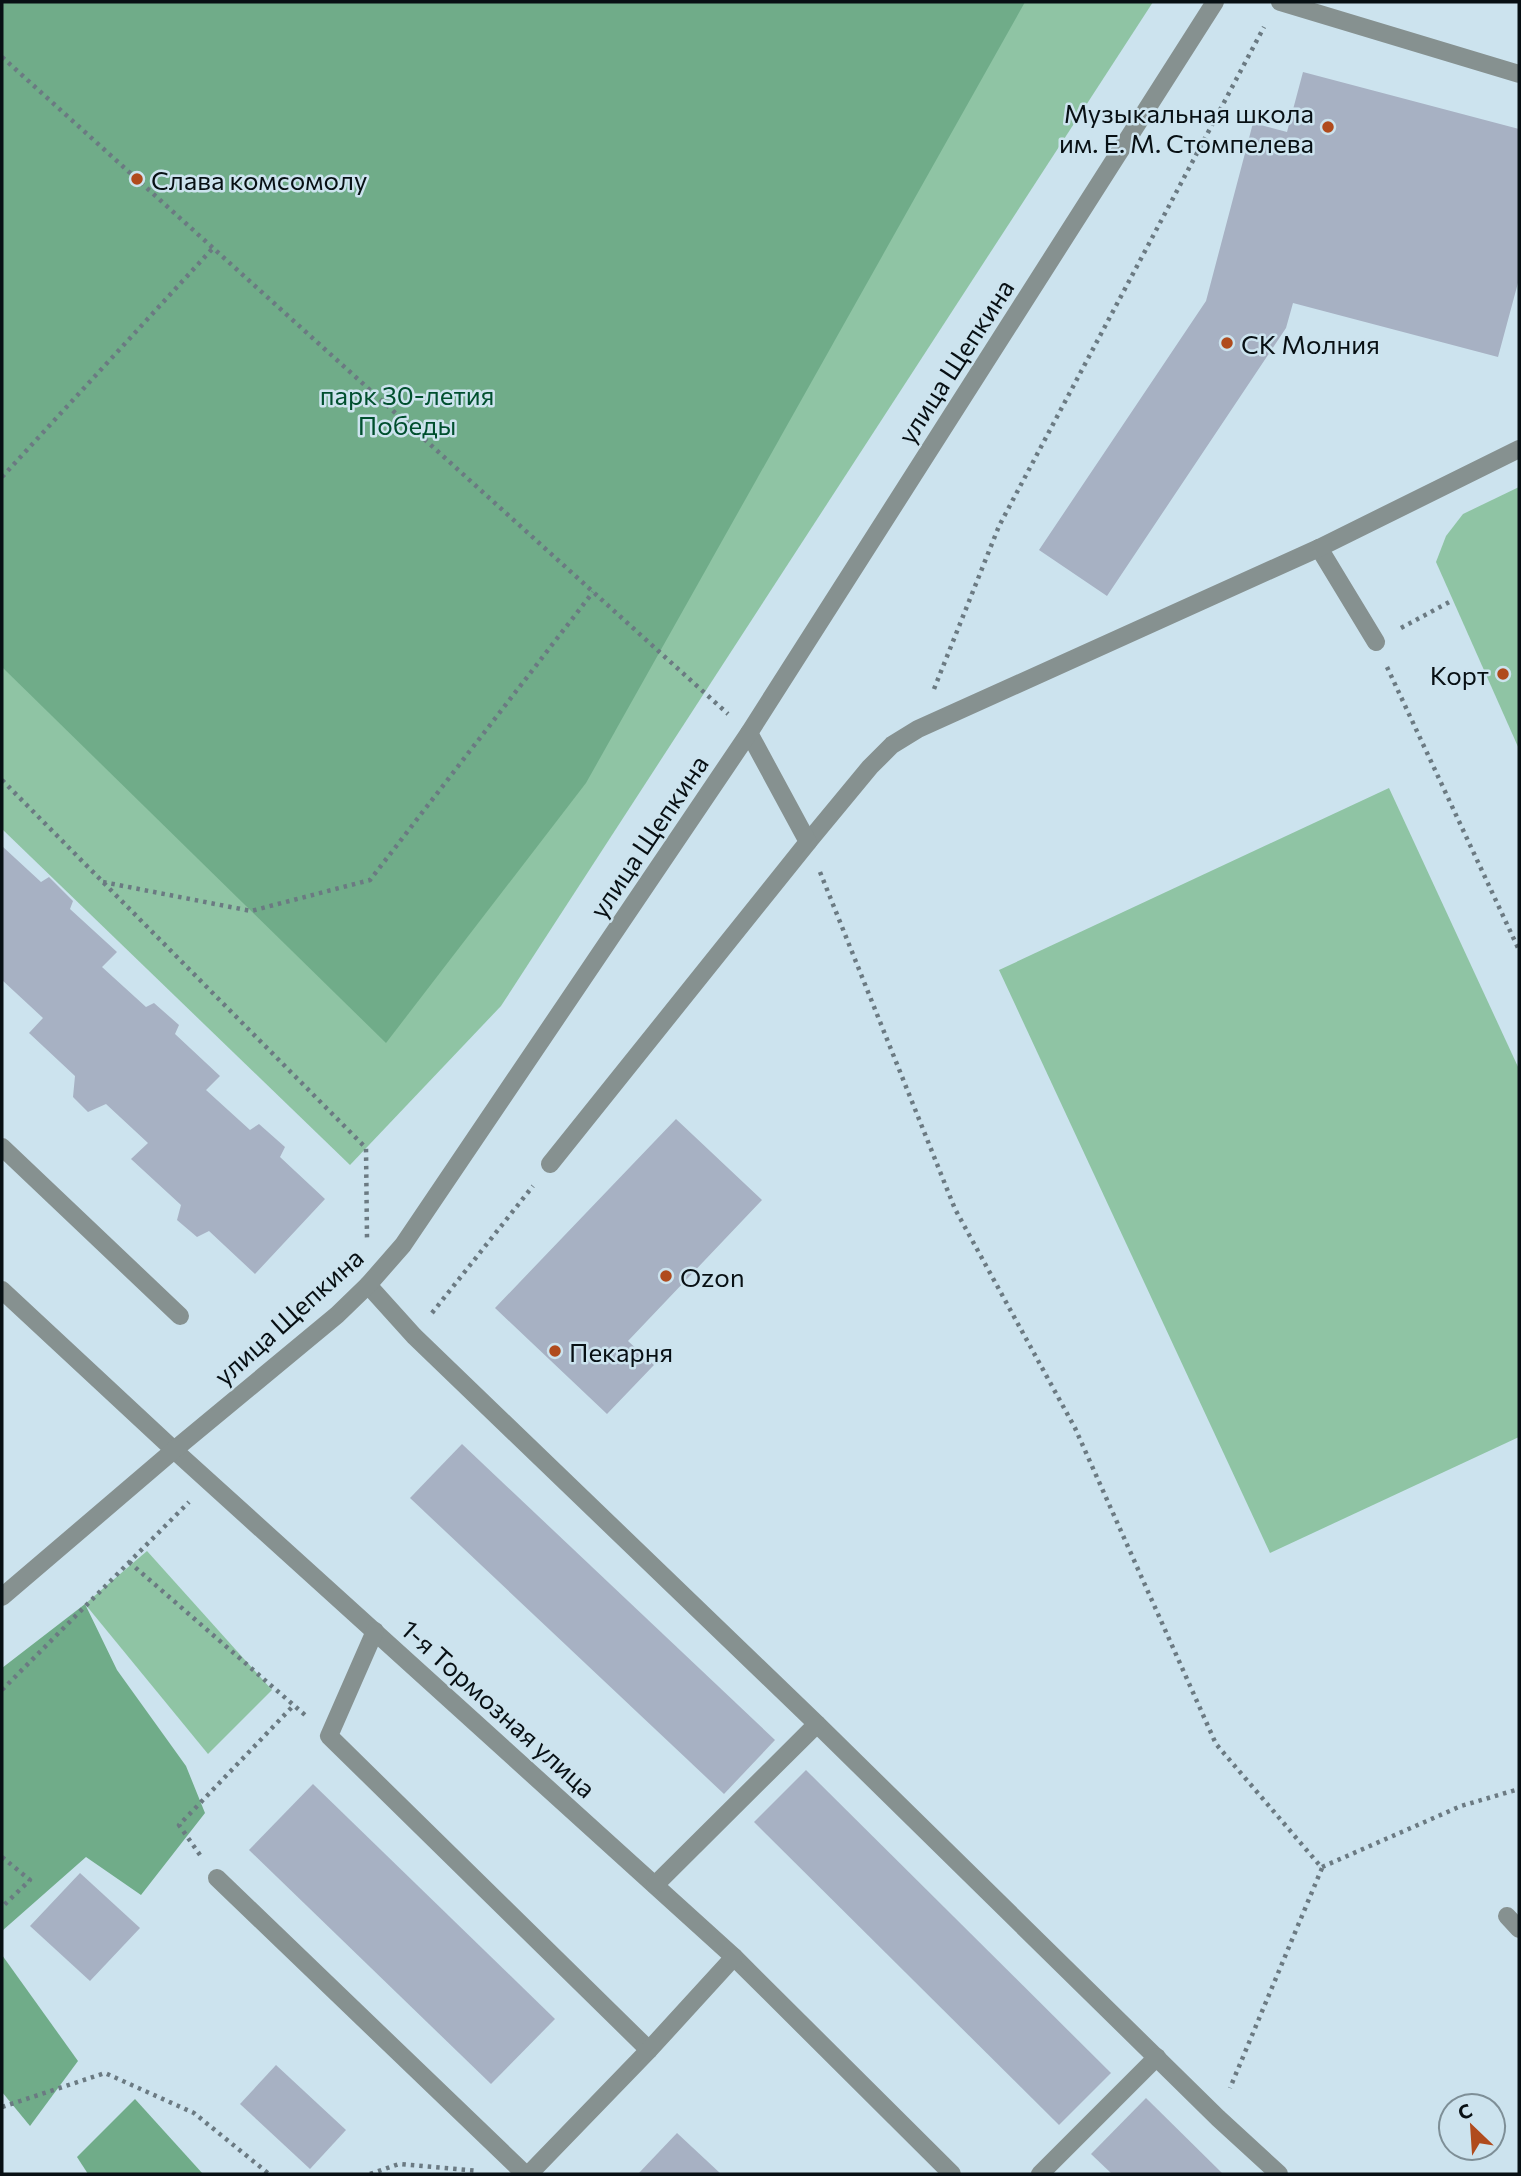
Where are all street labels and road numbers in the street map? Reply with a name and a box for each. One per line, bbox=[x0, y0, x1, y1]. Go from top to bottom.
street label: улица Щепкина bbox=[890, 273, 1020, 449]
street label: улица Щепкина bbox=[582, 749, 714, 923]
street label: улица Щепкина bbox=[207, 1241, 369, 1391]
street label: 1-я Тормозная улица bbox=[395, 1613, 603, 1803]

